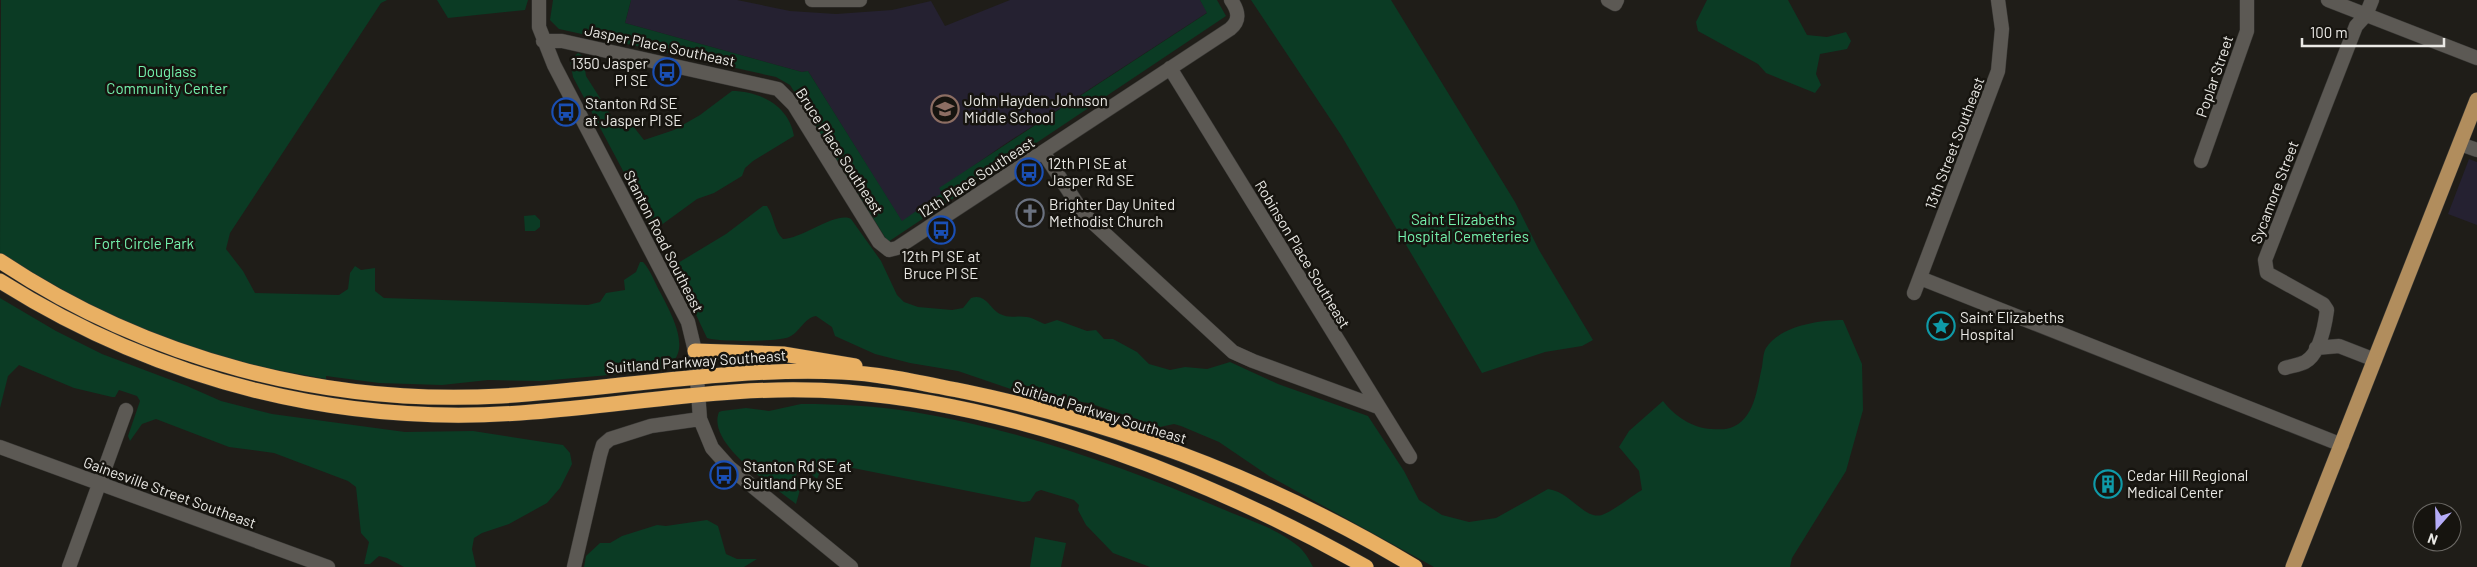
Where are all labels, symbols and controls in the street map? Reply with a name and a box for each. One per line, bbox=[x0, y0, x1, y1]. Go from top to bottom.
scale bar bbox=[2302, 15, 2444, 47]
street label: Jasper Place Southeast bbox=[583, 20, 737, 70]
text: 100 m bbox=[2310, 23, 2348, 41]
street label: Poplar Street bbox=[2192, 33, 2236, 119]
place label: 1350 Jasper Pl SE bbox=[571, 54, 649, 89]
bus stop icon: 1350 Jasper Pl SE bbox=[652, 57, 682, 87]
park label: Douglass Community Center bbox=[106, 62, 228, 97]
street label: 13th Street Southeast bbox=[1920, 74, 1988, 212]
street label: Bruce Place Southeast bbox=[792, 84, 888, 218]
place label: John Hayden Johnson Middle School bbox=[964, 91, 1108, 126]
place label: Stanton Rd SE at Jasper Pl SE bbox=[585, 94, 682, 129]
school or university icon: John Hayden Johnson Middle School bbox=[930, 94, 960, 124]
bus stop icon: Stanton Rd SE at Jasper Pl SE bbox=[551, 97, 581, 127]
street label: 12th Place Southeast bbox=[914, 133, 1038, 221]
street label: Sycamore Street bbox=[2246, 138, 2302, 246]
place label: 12th Pl SE at Jasper Rd SE bbox=[1048, 154, 1134, 189]
bus stop icon: 12th Pl SE at Jasper Rd SE bbox=[1014, 157, 1044, 187]
street label: Stanton Road Southeast bbox=[620, 167, 708, 315]
street label: Robinson Place Southeast bbox=[1252, 177, 1354, 331]
place label: Brighter Day United Methodist Church bbox=[1049, 195, 1175, 230]
church icon: Brighter Day United Methodist Church bbox=[1015, 198, 1045, 228]
park label: Saint Elizabeths Hospital Cemeteries bbox=[1397, 210, 1529, 245]
bus stop icon: 12th Pl SE at Bruce Pl SE bbox=[926, 215, 956, 245]
park label: Fort Circle Park bbox=[94, 234, 195, 252]
place label: 12th Pl SE at Bruce Pl SE bbox=[901, 247, 981, 282]
place label: Saint Elizabeths Hospital bbox=[1960, 308, 2064, 343]
place icon: Saint Elizabeths Hospital bbox=[1926, 311, 1956, 341]
street label: Suitland Parkway Southeast bbox=[605, 346, 787, 376]
street label: Suitland Parkway Southeast bbox=[1011, 377, 1189, 447]
street label: Gainesville Street Southeast bbox=[81, 452, 259, 532]
place label: Stanton Rd SE at Suitland Pky SE bbox=[743, 457, 852, 492]
bus stop icon: Stanton Rd SE at Suitland Pky SE bbox=[709, 460, 739, 490]
place label: Cedar Hill Regional Medical Center bbox=[2127, 466, 2248, 501]
building icon: Cedar Hill Regional Medical Center bbox=[2093, 469, 2123, 499]
north arrow bbox=[2412, 502, 2462, 552]
text: N bbox=[2425, 530, 2440, 549]

